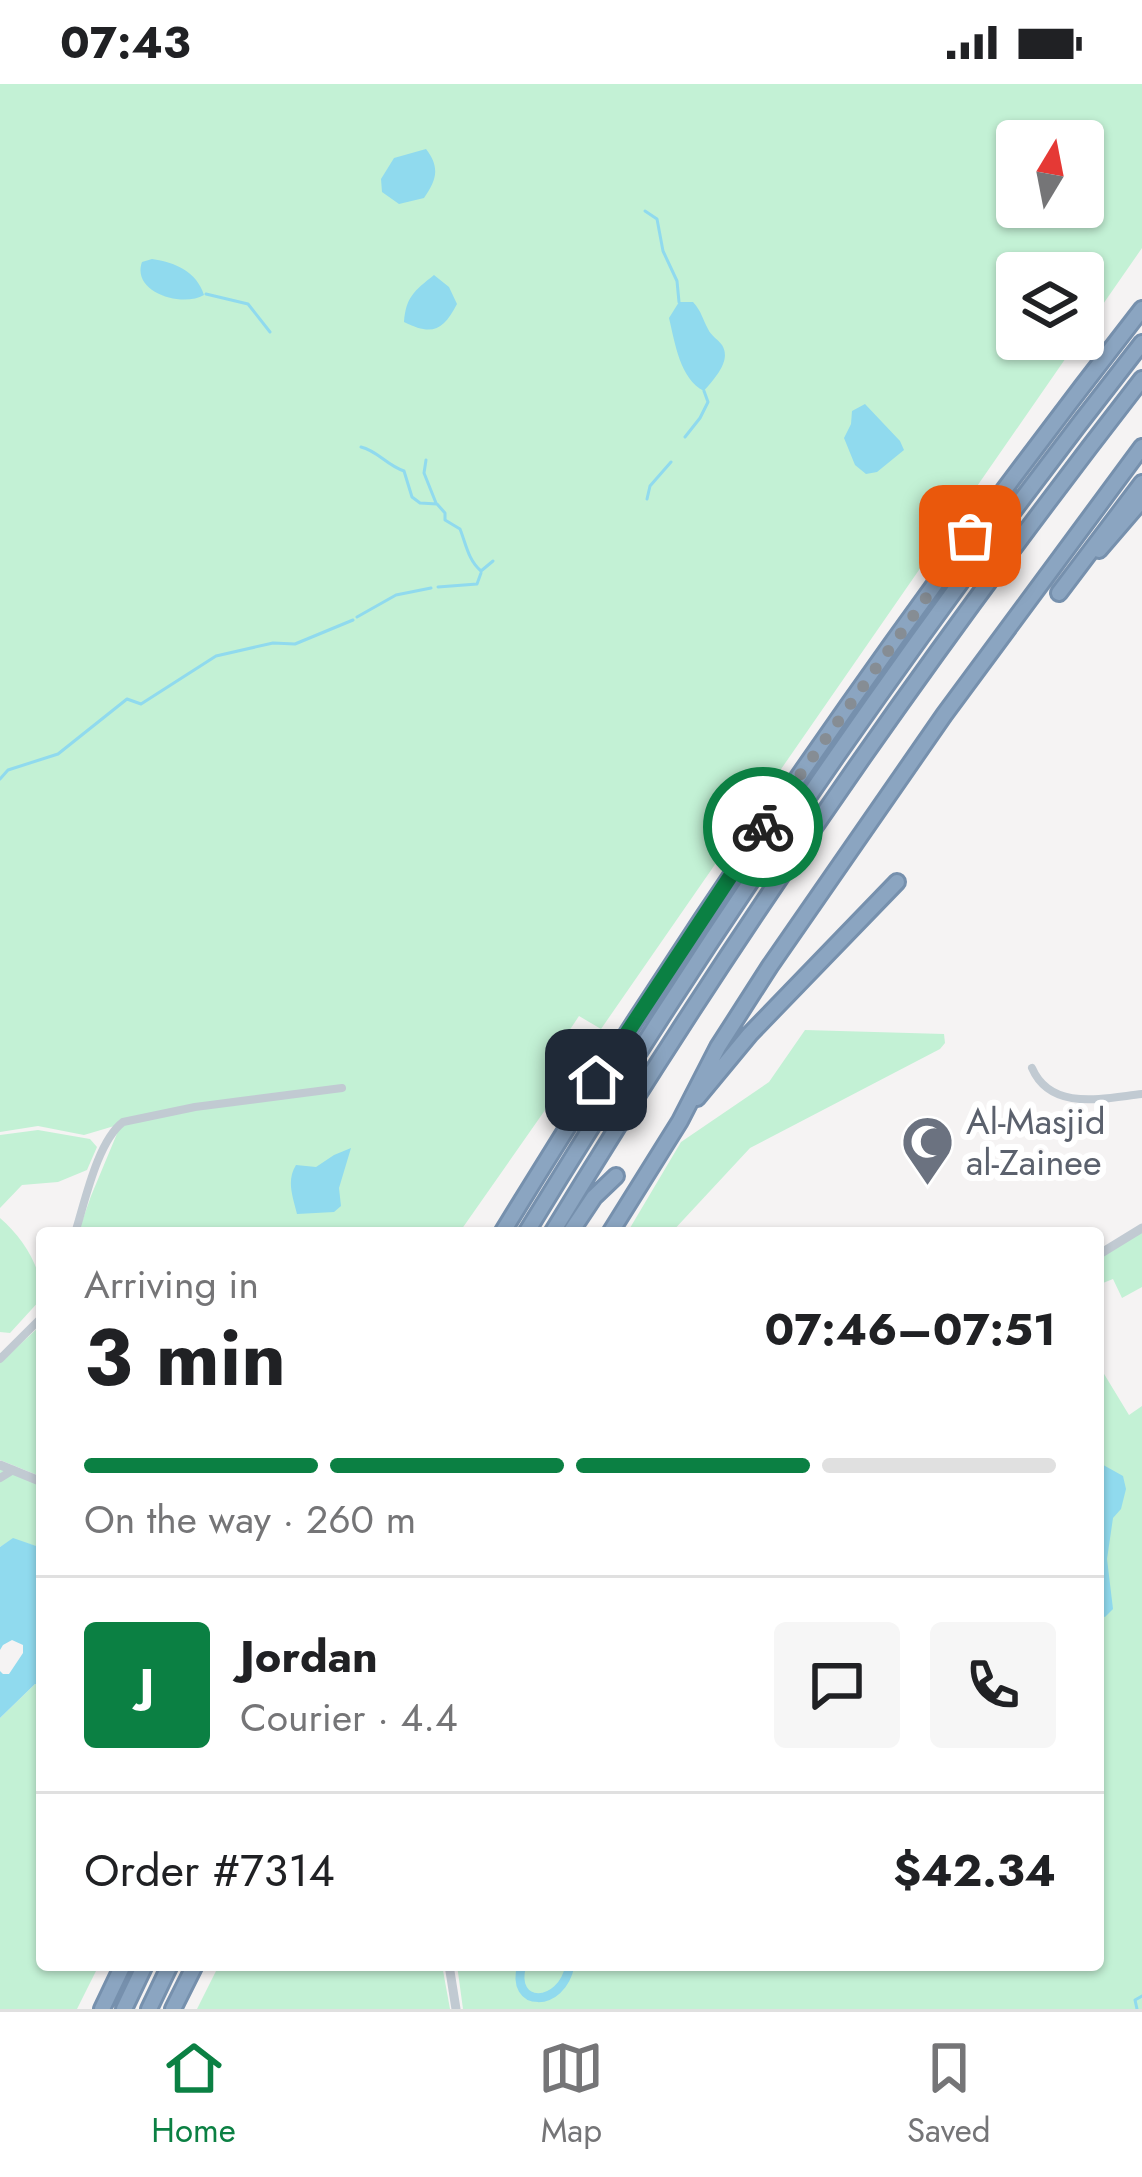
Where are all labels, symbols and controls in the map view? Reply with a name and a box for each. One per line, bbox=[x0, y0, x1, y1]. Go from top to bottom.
text: 07:43 bbox=[60, 10, 191, 75]
north arrow bbox=[996, 120, 1104, 228]
map controls bbox=[996, 120, 1104, 360]
button: layers bbox=[996, 252, 1104, 360]
pin bbox=[919, 485, 1021, 587]
icon: bag bbox=[937, 503, 1003, 569]
courier bbox=[703, 767, 823, 887]
icon: bike bbox=[730, 794, 796, 860]
pin bbox=[545, 1029, 647, 1131]
icon: home bbox=[563, 1047, 629, 1113]
place label: Al-Masjid al-Zainee bbox=[966, 1095, 1105, 1188]
mosque icon: Al-Masjid al-Zainee bbox=[899, 1114, 955, 1188]
text: Arriving in bbox=[84, 1256, 259, 1313]
text: 07:46–07:51 bbox=[764, 1297, 1056, 1362]
text: 3 min bbox=[84, 1302, 286, 1414]
text: On the way · 260 m bbox=[84, 1491, 416, 1548]
button: chat bbox=[774, 1622, 900, 1748]
button: phone bbox=[930, 1622, 1056, 1748]
text: Jordan bbox=[240, 1624, 378, 1689]
text: J bbox=[140, 1652, 154, 1717]
text: Courier · 4.4 bbox=[240, 1689, 458, 1746]
text: Order #7314 bbox=[84, 1838, 335, 1903]
text: $42.34 bbox=[893, 1838, 1056, 1903]
tab: Home bbox=[151, 2035, 236, 2154]
tab: Map bbox=[538, 2035, 604, 2154]
tab: Saved bbox=[907, 2035, 991, 2154]

